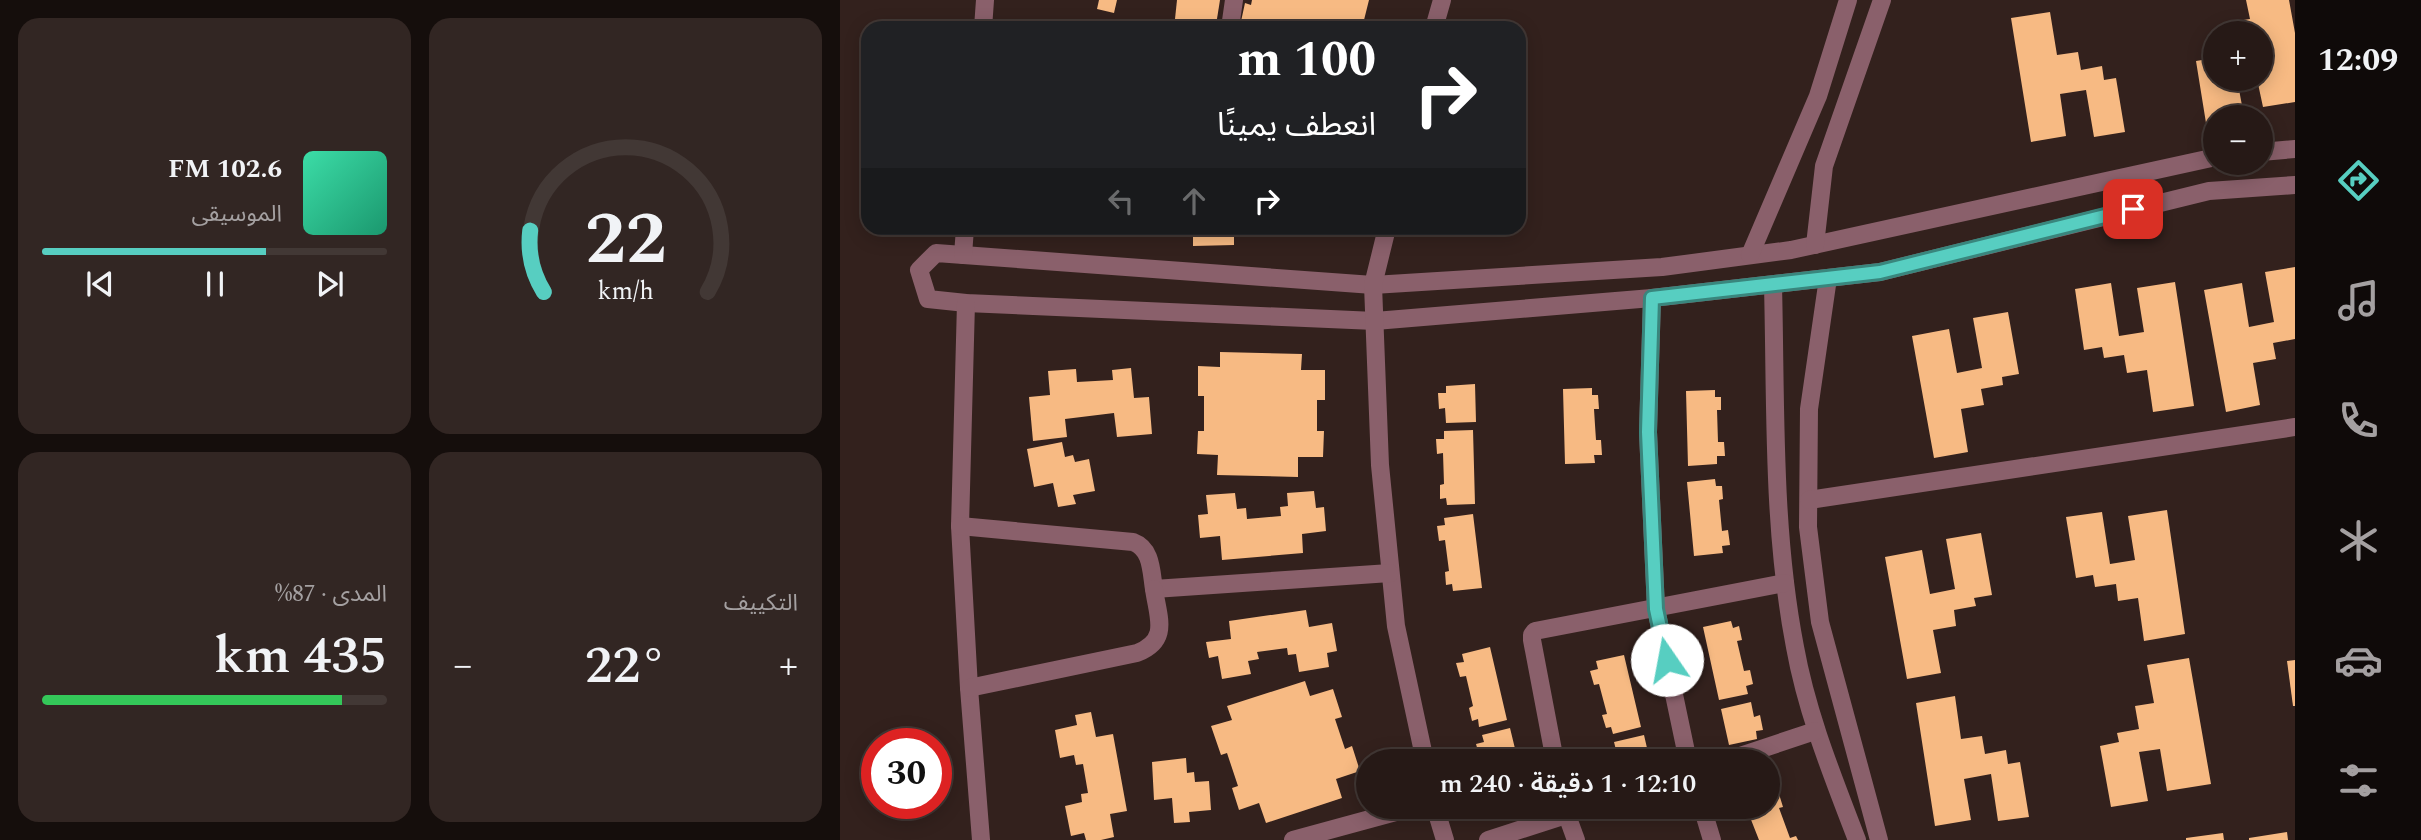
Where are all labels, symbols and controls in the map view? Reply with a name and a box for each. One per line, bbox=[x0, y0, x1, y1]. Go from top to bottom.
map controls bbox=[2203, 21, 2273, 175]
button: + bbox=[2203, 21, 2273, 91]
text: 100 m bbox=[1237, 23, 1376, 98]
text: 12:09 bbox=[2318, 36, 2398, 85]
icon: right bbox=[1400, 49, 1491, 140]
text: انعطف يمينًا bbox=[1217, 101, 1376, 150]
button: − bbox=[2203, 105, 2273, 175]
text: 102.6 FM bbox=[168, 149, 282, 189]
icon: directions bbox=[2334, 156, 2383, 205]
pin bbox=[2103, 179, 2163, 239]
icon: left bbox=[1102, 182, 1140, 220]
icon: ahead bbox=[1175, 182, 1213, 220]
icon: right bbox=[1248, 182, 1286, 220]
text: 22 bbox=[585, 185, 666, 296]
icon: arrive bbox=[2114, 190, 2152, 228]
text: الموسيقى bbox=[191, 197, 282, 232]
icon: previous bbox=[81, 265, 119, 303]
icon: pause bbox=[196, 265, 234, 303]
icon: next bbox=[311, 265, 349, 303]
text: km/h bbox=[597, 273, 654, 311]
icon: music bbox=[2334, 276, 2383, 325]
icon: phone bbox=[2334, 396, 2383, 445]
icon: climate bbox=[2334, 516, 2383, 565]
text: المدى · 87% bbox=[275, 577, 387, 612]
text: التكييف bbox=[724, 586, 798, 621]
text: 435 km bbox=[214, 617, 387, 696]
position arrow bbox=[1630, 623, 1704, 697]
text: 22° bbox=[585, 627, 666, 706]
icon: car bbox=[2334, 636, 2383, 685]
text: − bbox=[453, 637, 472, 695]
text: + bbox=[779, 637, 798, 695]
speed limit sign: 30 bbox=[861, 728, 952, 819]
icon: filters bbox=[2334, 756, 2383, 805]
text: 12:10 · 1 دقيقة · 240 m bbox=[1440, 764, 1696, 804]

